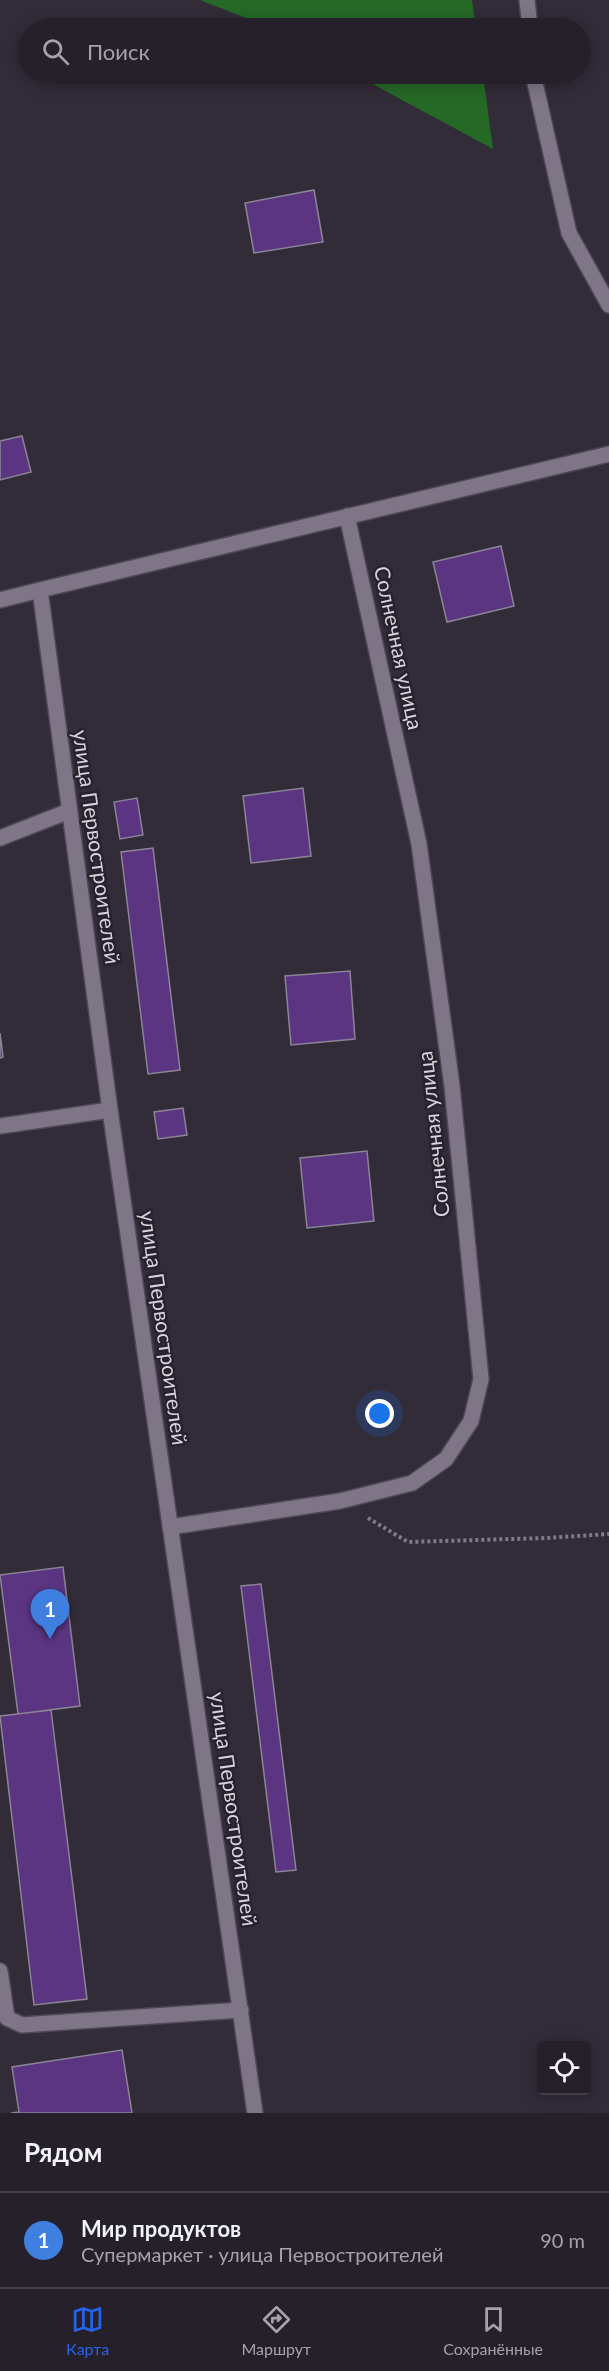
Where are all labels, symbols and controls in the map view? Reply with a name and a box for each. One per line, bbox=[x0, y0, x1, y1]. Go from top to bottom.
search box bbox=[18, 18, 591, 84]
icon: search bbox=[39, 35, 72, 68]
text: Поиск bbox=[87, 38, 150, 65]
street label: Солнечная улица bbox=[370, 564, 429, 732]
street label: улица Первостроителей bbox=[69, 728, 126, 965]
street label: Солнечная улица bbox=[411, 1050, 454, 1218]
street label: улица Первостроителей bbox=[136, 1209, 193, 1446]
your location bbox=[365, 1399, 394, 1428]
pin: 1 bbox=[31, 1590, 70, 1639]
street label: улица Первостроителей bbox=[206, 1690, 263, 1927]
map controls bbox=[537, 2041, 591, 2095]
button: locate bbox=[537, 2041, 591, 2095]
text: Рядом bbox=[24, 2136, 102, 2168]
text: Мир продуктов bbox=[81, 2215, 241, 2242]
text: 1 bbox=[38, 2228, 49, 2252]
text: 90 m bbox=[540, 2228, 585, 2252]
text: Супермаркет · улица Первостроителей bbox=[81, 2242, 443, 2266]
tab: Карта bbox=[66, 2303, 109, 2358]
tab: Маршрут bbox=[241, 2303, 311, 2358]
tab: Сохранённые bbox=[443, 2303, 543, 2358]

